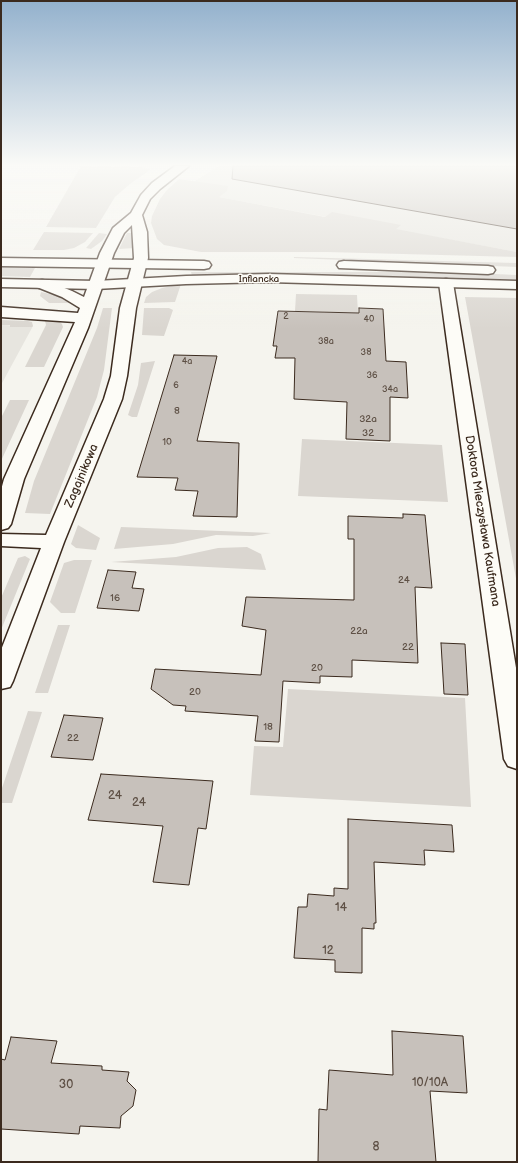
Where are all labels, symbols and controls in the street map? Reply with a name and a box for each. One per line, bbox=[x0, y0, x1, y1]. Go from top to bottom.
street label: Inflancka bbox=[239, 273, 279, 285]
house number: 2 bbox=[283, 312, 289, 322]
house number: 40 bbox=[364, 315, 374, 325]
house number: 38a bbox=[318, 337, 334, 347]
house number: 38 bbox=[361, 348, 371, 358]
house number: 4a bbox=[182, 357, 192, 367]
house number: 36 bbox=[366, 371, 378, 381]
house number: 6 bbox=[173, 381, 179, 391]
house number: 34a bbox=[382, 385, 398, 395]
house number: 8 bbox=[174, 405, 180, 417]
house number: 32a bbox=[359, 413, 377, 425]
house number: 32 bbox=[362, 427, 374, 439]
street label: Doktora Mieczysława Kaufmana bbox=[461, 434, 503, 608]
house number: 10 bbox=[162, 436, 172, 448]
street label: Zagajnikowa bbox=[62, 442, 102, 510]
house number: 24 bbox=[398, 574, 410, 586]
house number: 16 bbox=[110, 592, 120, 604]
house number: 22a bbox=[350, 625, 368, 637]
house number: 22 bbox=[402, 641, 414, 653]
house number: 20 bbox=[311, 662, 323, 674]
house number: 20 bbox=[189, 686, 201, 698]
house number: 18 bbox=[263, 721, 273, 733]
house number: 22 bbox=[67, 732, 79, 744]
house number: 24 bbox=[108, 789, 122, 803]
house number: 24 bbox=[132, 796, 146, 810]
house number: 14 bbox=[335, 901, 347, 915]
house number: 12 bbox=[322, 944, 334, 958]
house number: 10/10A bbox=[412, 1076, 448, 1090]
house number: 30 bbox=[59, 1078, 73, 1092]
house number: 8 bbox=[373, 1140, 379, 1154]

